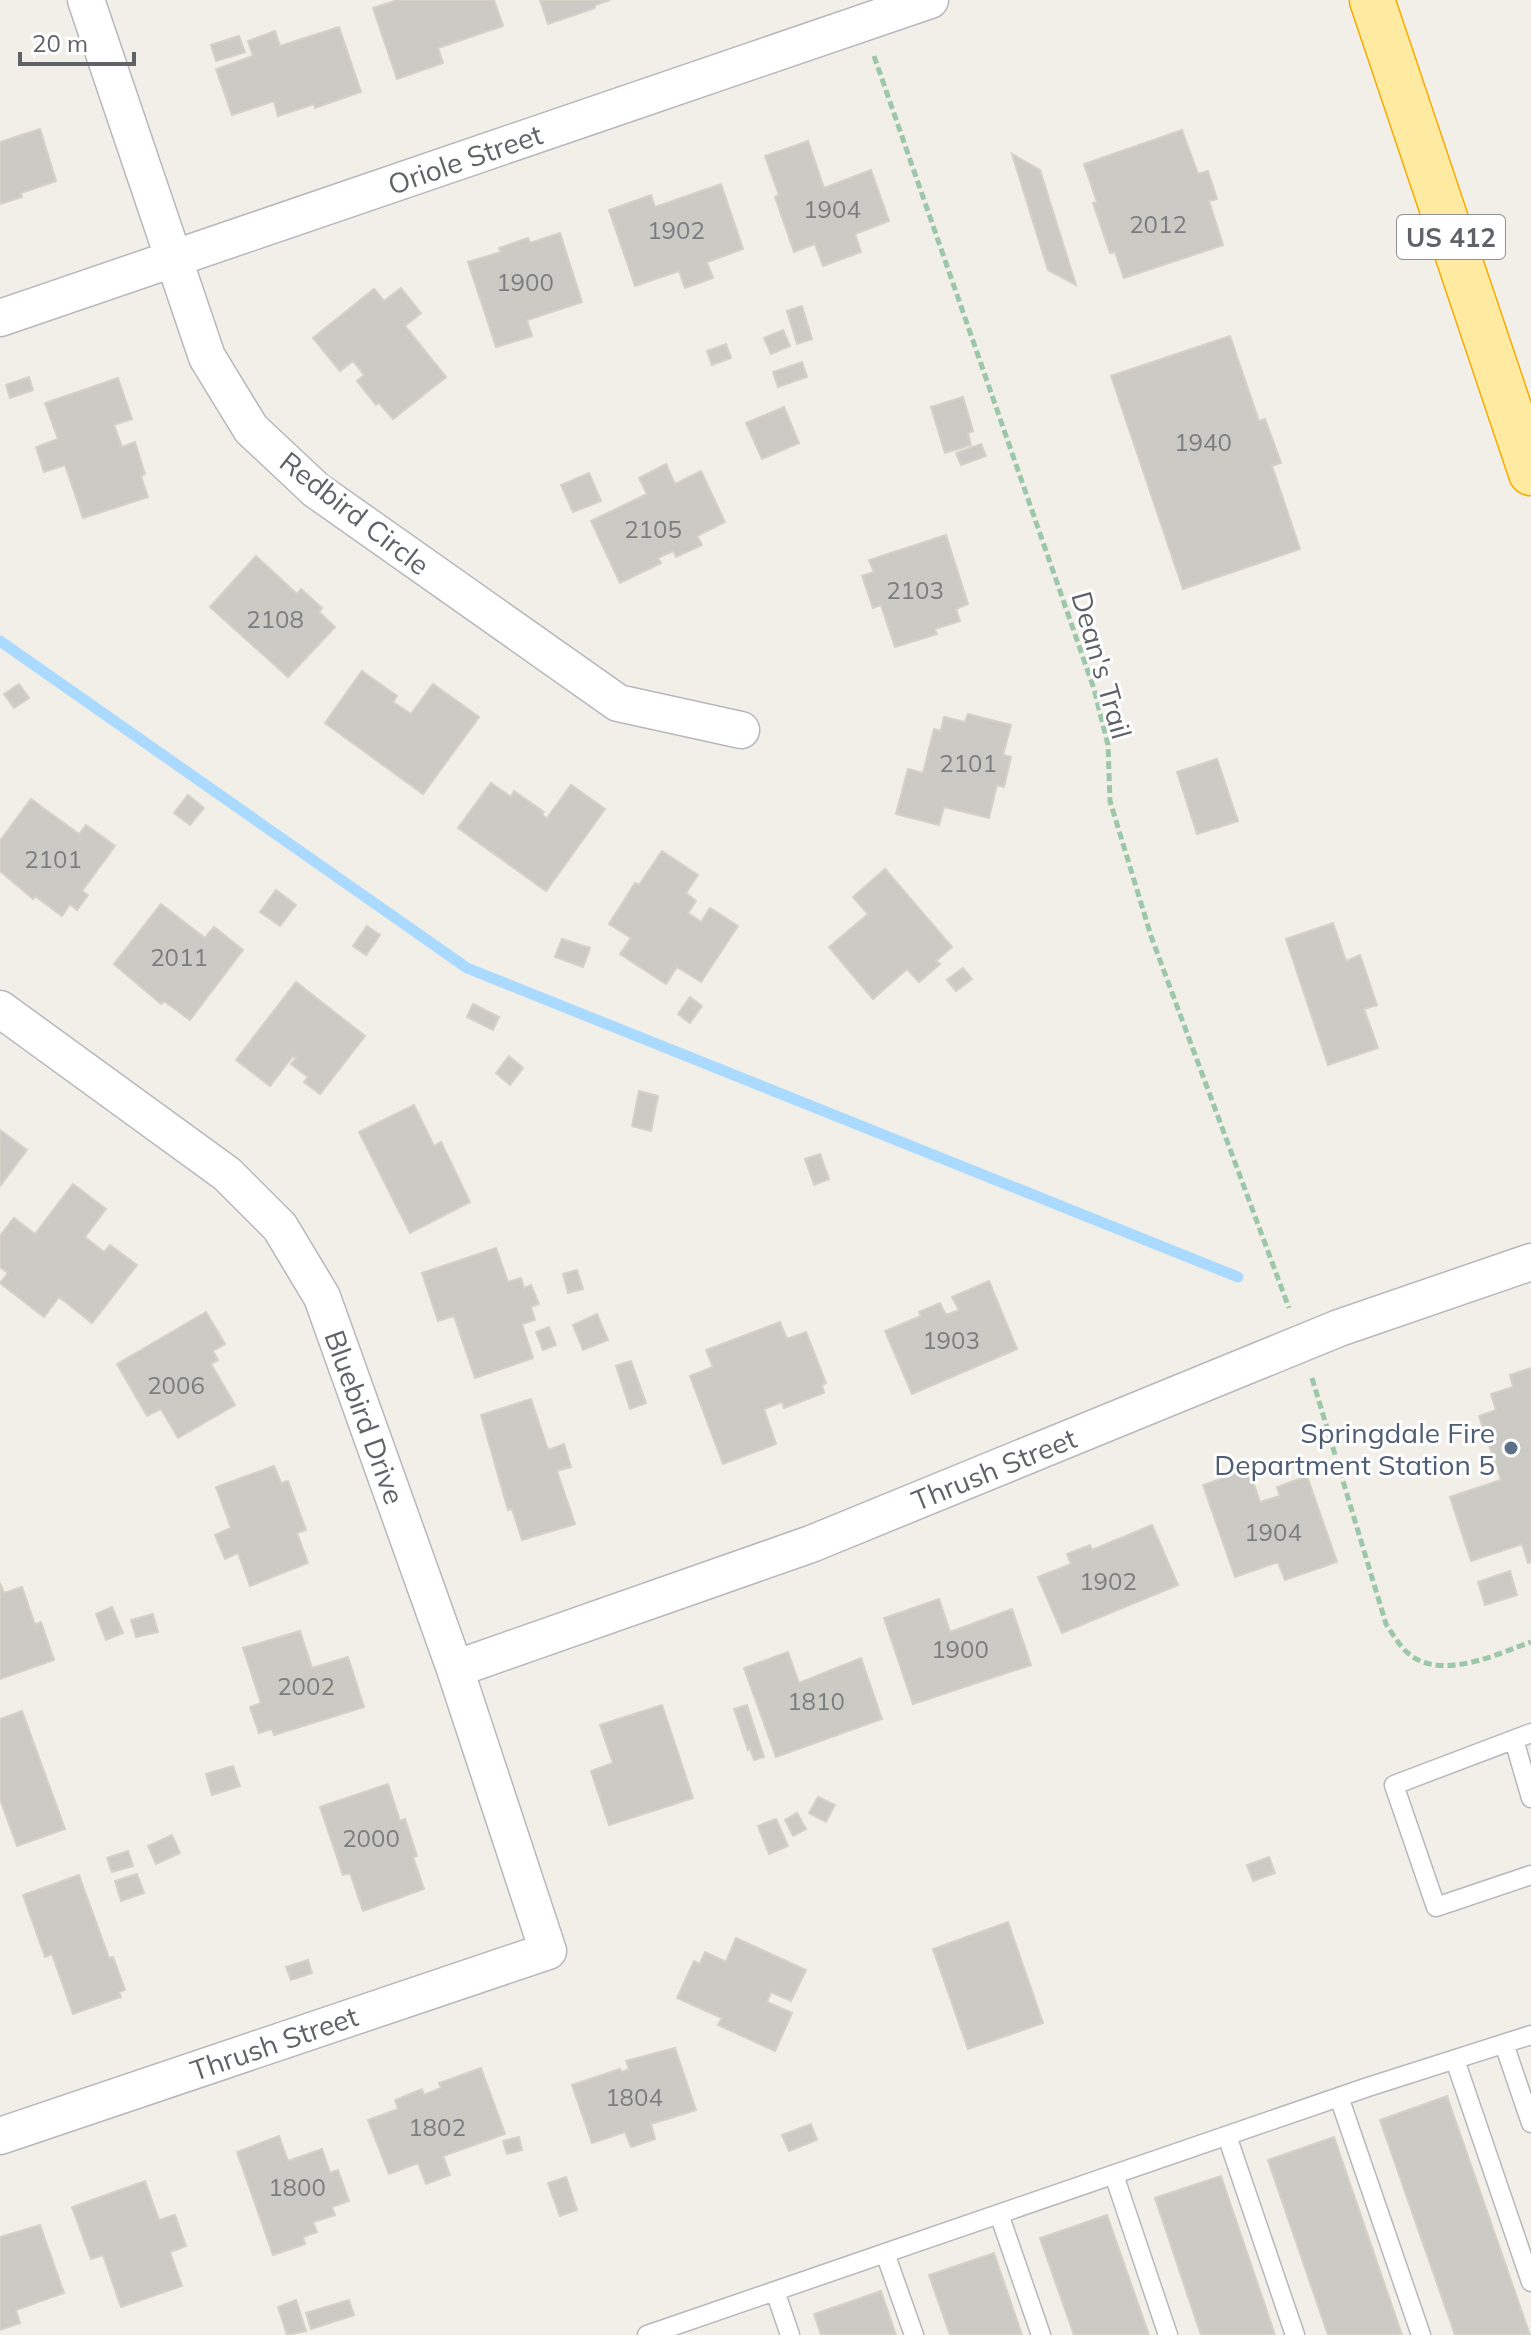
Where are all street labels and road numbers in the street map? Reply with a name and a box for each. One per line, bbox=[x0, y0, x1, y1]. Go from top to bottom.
street label: Oriole Street bbox=[383, 116, 547, 202]
road number: US 412 bbox=[1397, 215, 1505, 259]
street label: Redbird Circle bbox=[273, 444, 437, 582]
street label: Dean's Trail bbox=[1064, 587, 1140, 743]
street label: Bluebird Drive bbox=[317, 1325, 413, 1509]
street label: Thrush Street bbox=[906, 1420, 1082, 1518]
street label: Thrush Street bbox=[186, 1998, 362, 2088]

